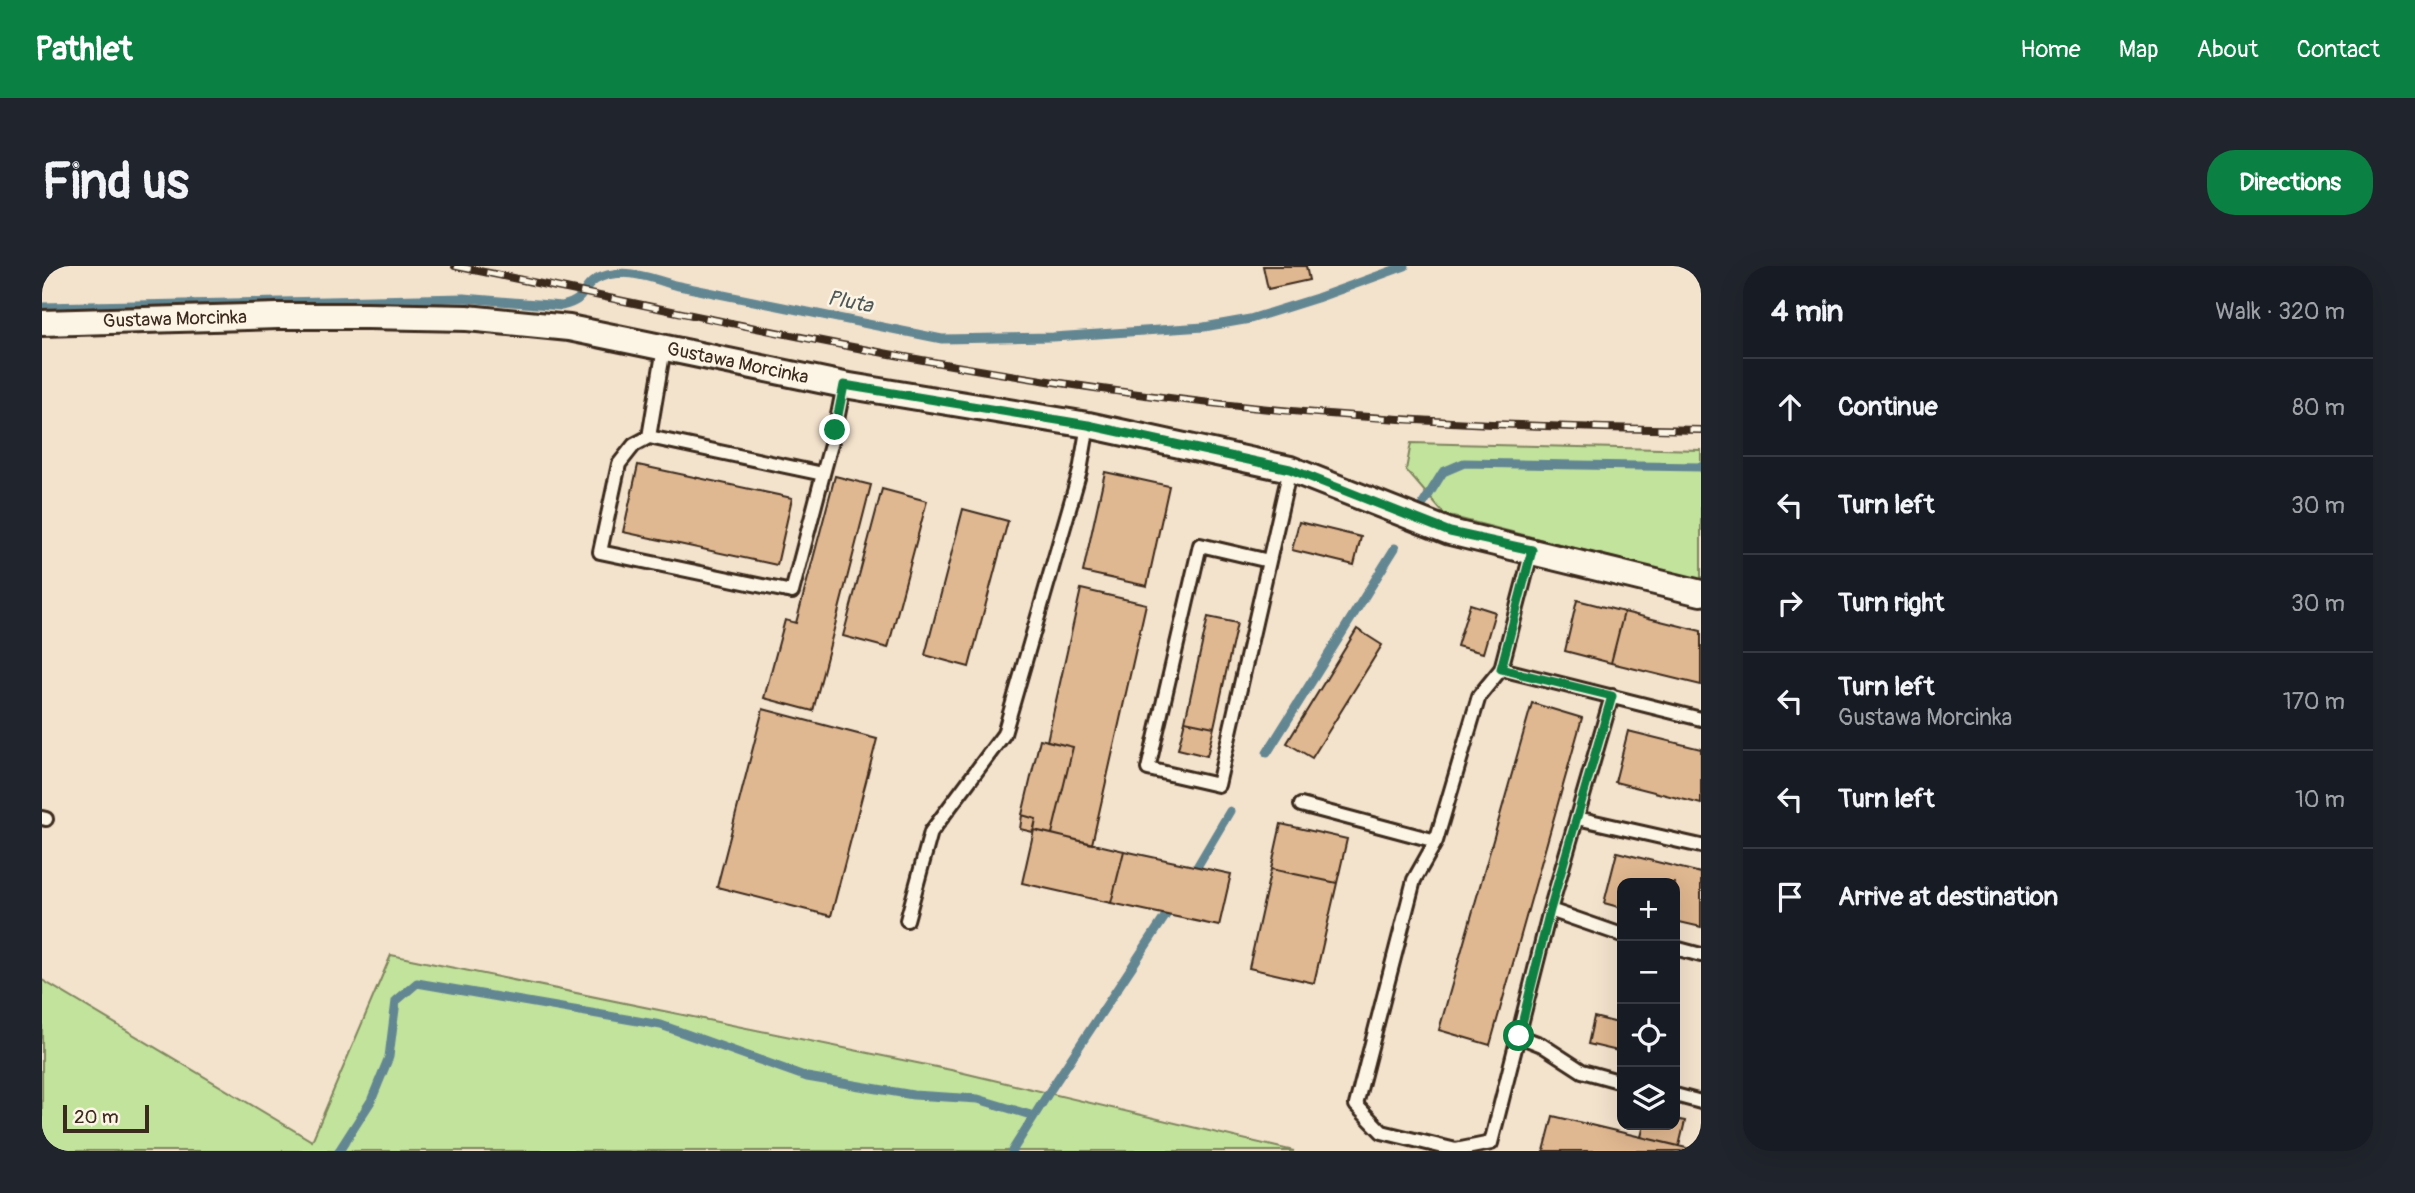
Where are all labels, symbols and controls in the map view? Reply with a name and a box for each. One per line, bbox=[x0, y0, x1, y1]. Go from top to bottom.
text: Pathlet bbox=[35, 29, 132, 70]
text: Home bbox=[2020, 35, 2081, 64]
text: Map bbox=[2119, 35, 2159, 64]
text: About bbox=[2197, 35, 2259, 64]
text: Contact bbox=[2297, 35, 2380, 64]
button: Directions bbox=[2207, 150, 2373, 215]
text: Find us bbox=[42, 152, 189, 213]
water label: Pluta bbox=[825, 284, 876, 320]
text: 4 min bbox=[1771, 293, 1844, 330]
text: Walk · 320 m bbox=[2215, 297, 2345, 326]
street label: Gustawa Morcinka bbox=[103, 305, 247, 333]
street label: Gustawa Morcinka bbox=[665, 337, 811, 389]
icon: ahead bbox=[1771, 388, 1809, 426]
text: Continue bbox=[1838, 391, 1938, 423]
text: 80 m bbox=[2292, 393, 2345, 422]
route end bbox=[819, 414, 850, 445]
icon: left bbox=[1771, 486, 1809, 524]
text: Turn left bbox=[1838, 489, 1934, 521]
text: 30 m bbox=[2291, 491, 2345, 520]
icon: right bbox=[1771, 584, 1809, 622]
text: Turn right bbox=[1838, 587, 1944, 619]
text: 30 m bbox=[2291, 589, 2345, 618]
text: Turn left bbox=[1838, 671, 1934, 703]
icon: left bbox=[1771, 682, 1809, 720]
text: 170 m bbox=[2283, 687, 2345, 716]
text: Gustawa Morcinka bbox=[1838, 703, 2012, 732]
icon: left bbox=[1771, 780, 1809, 818]
text: Turn left bbox=[1838, 783, 1934, 815]
text: 10 m bbox=[2295, 785, 2345, 814]
map controls bbox=[1617, 878, 1680, 1130]
button: + bbox=[1617, 878, 1680, 941]
icon: arrive bbox=[1771, 878, 1809, 916]
text: Arrive at destination bbox=[1838, 881, 2058, 913]
button: − bbox=[1617, 941, 1680, 1004]
button: locate bbox=[1617, 1004, 1680, 1067]
route start bbox=[1503, 1020, 1534, 1051]
button: layers bbox=[1617, 1067, 1680, 1130]
scale bar bbox=[63, 1102, 149, 1134]
text: 20 m bbox=[74, 1105, 119, 1129]

